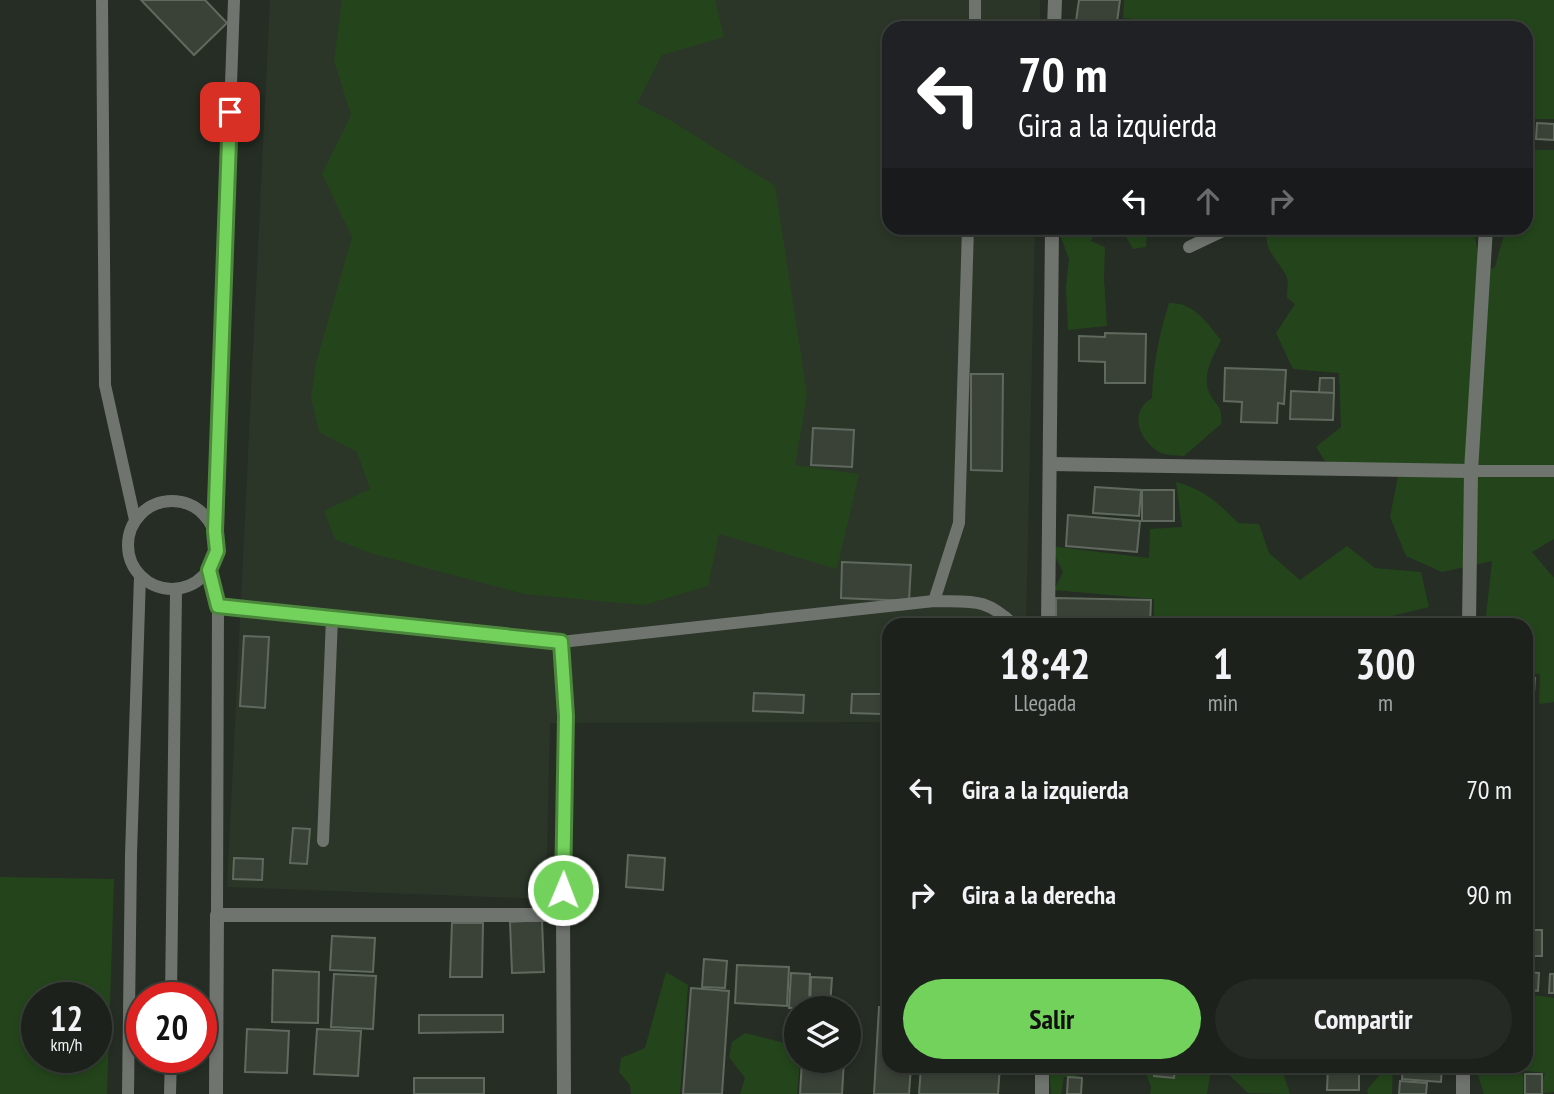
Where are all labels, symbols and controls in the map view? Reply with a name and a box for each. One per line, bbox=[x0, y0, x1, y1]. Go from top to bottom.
text: 70 m bbox=[1018, 42, 1107, 106]
icon: left bbox=[903, 49, 994, 140]
pin bbox=[200, 82, 260, 142]
icon: arrive bbox=[211, 93, 249, 131]
text: Gira a la izquierda bbox=[1018, 104, 1217, 146]
icon: left bbox=[1116, 182, 1154, 220]
icon: ahead bbox=[1189, 182, 1227, 220]
icon: right bbox=[1262, 182, 1300, 220]
text: 18:42 bbox=[999, 636, 1090, 691]
text: 1 bbox=[1213, 636, 1233, 691]
text: 300 bbox=[1355, 636, 1416, 691]
text: Llegada bbox=[1014, 688, 1076, 717]
text: min bbox=[1208, 688, 1238, 717]
text: m bbox=[1378, 688, 1393, 717]
icon: left bbox=[903, 771, 941, 809]
text: Gira a la izquierda bbox=[962, 773, 1129, 806]
text: 70 m bbox=[1466, 773, 1512, 806]
position arrow bbox=[526, 853, 600, 927]
icon: right bbox=[903, 876, 941, 914]
text: Gira a la derecha bbox=[962, 878, 1116, 911]
text: 90 m bbox=[1466, 878, 1512, 911]
button: Salir bbox=[903, 979, 1201, 1059]
button: Compartir bbox=[1215, 979, 1512, 1059]
speed limit sign: 20 bbox=[126, 982, 217, 1073]
text: 12 bbox=[50, 995, 83, 1041]
map controls bbox=[784, 996, 861, 1073]
button: layers bbox=[784, 996, 861, 1073]
text: km/h bbox=[51, 1033, 82, 1056]

